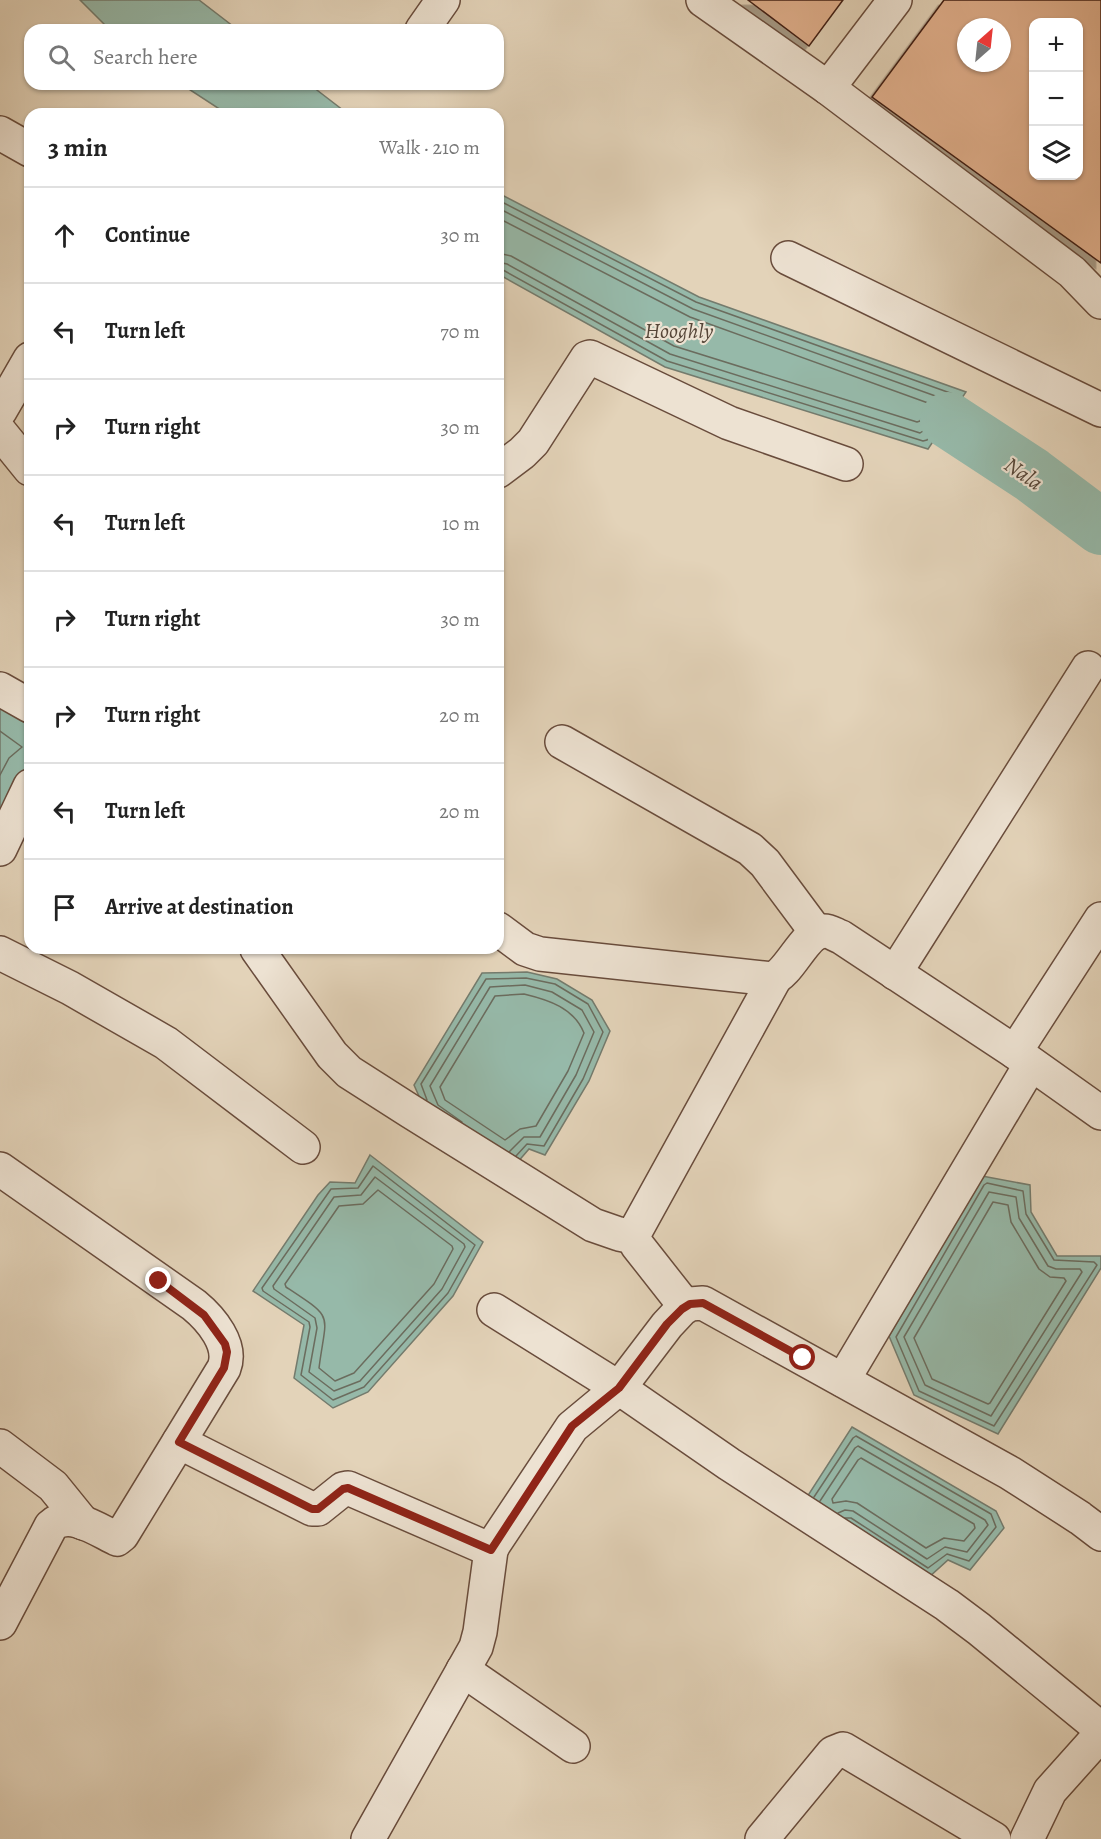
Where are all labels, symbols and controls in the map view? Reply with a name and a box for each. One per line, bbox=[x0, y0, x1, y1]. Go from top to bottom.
north arrow bbox=[957, 18, 1011, 72]
map controls bbox=[1029, 18, 1083, 180]
button: + bbox=[1029, 18, 1083, 72]
search box bbox=[24, 24, 504, 90]
icon: search bbox=[45, 41, 78, 74]
text: Search here bbox=[93, 42, 198, 72]
button: − bbox=[1029, 72, 1083, 126]
button: layers bbox=[1029, 126, 1083, 180]
text: 3 min bbox=[48, 130, 108, 165]
text: Walk · 210 m bbox=[379, 134, 480, 161]
icon: ahead bbox=[48, 219, 81, 252]
text: Continue bbox=[105, 220, 190, 250]
text: 30 m bbox=[440, 222, 480, 249]
icon: left bbox=[48, 315, 81, 348]
text: Turn left bbox=[105, 316, 185, 346]
water label: Hooghly bbox=[644, 316, 714, 346]
text: 70 m bbox=[440, 318, 480, 345]
icon: right bbox=[48, 411, 81, 444]
text: Turn right bbox=[105, 412, 201, 442]
text: 30 m bbox=[440, 414, 480, 441]
water label: Nala bbox=[998, 450, 1049, 498]
icon: left bbox=[48, 507, 81, 540]
text: Turn left bbox=[105, 508, 185, 538]
text: 10 m bbox=[442, 510, 480, 537]
icon: right bbox=[48, 603, 81, 636]
text: Turn right bbox=[105, 604, 201, 634]
text: 30 m bbox=[440, 606, 480, 633]
icon: right bbox=[48, 699, 81, 732]
text: Turn right bbox=[105, 700, 201, 730]
text: 20 m bbox=[439, 702, 480, 729]
icon: left bbox=[48, 795, 81, 828]
text: Turn left bbox=[105, 796, 185, 826]
text: 20 m bbox=[439, 798, 480, 825]
icon: arrive bbox=[48, 891, 81, 924]
text: Arrive at destination bbox=[105, 892, 294, 922]
route end bbox=[145, 1267, 171, 1293]
route start bbox=[789, 1344, 815, 1370]

